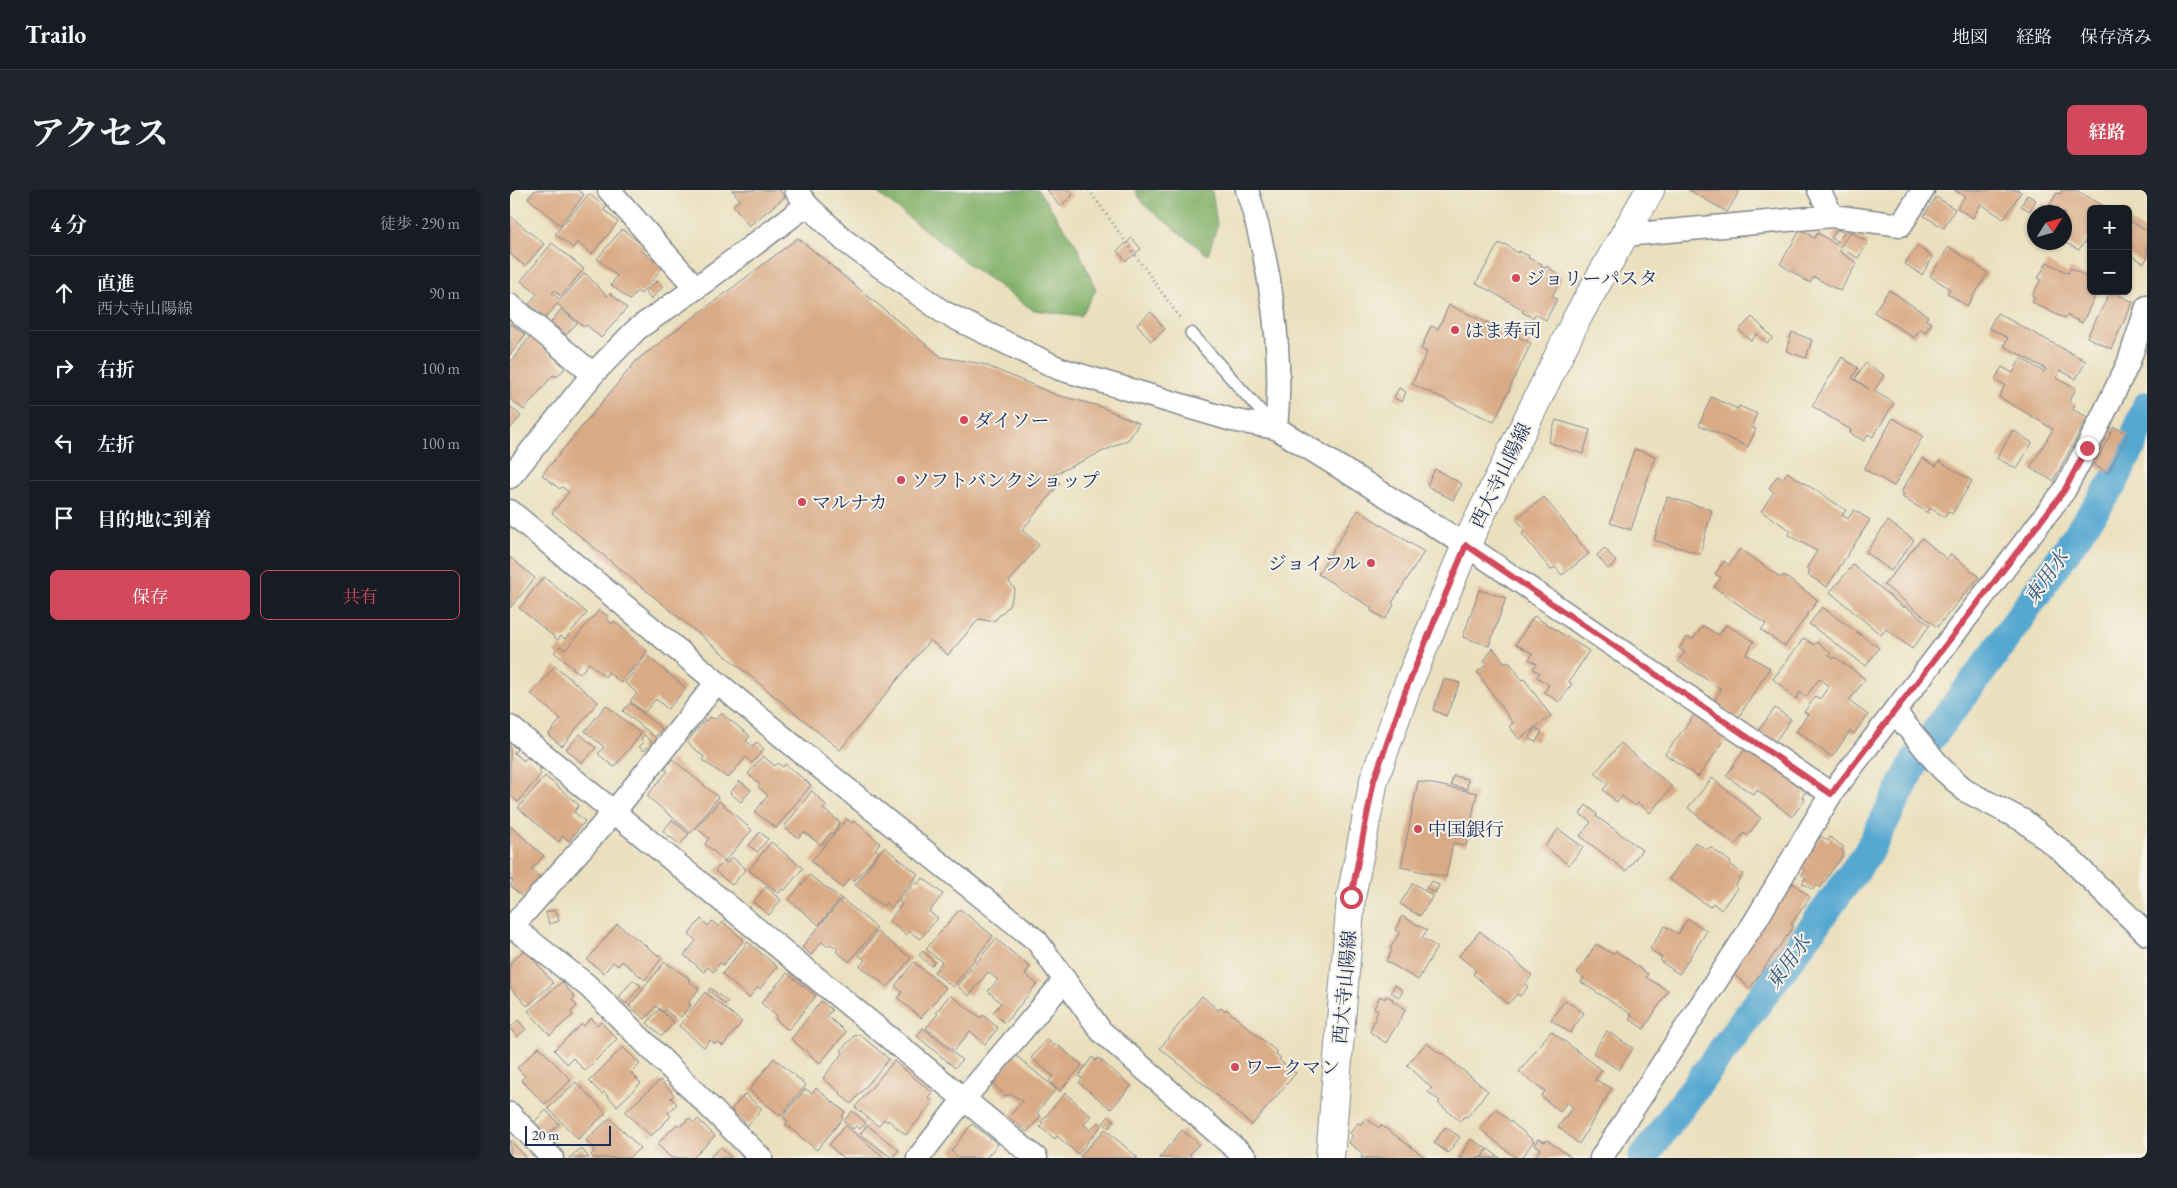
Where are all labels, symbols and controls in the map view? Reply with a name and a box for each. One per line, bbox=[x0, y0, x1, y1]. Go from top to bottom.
text: Trailo bbox=[25, 19, 86, 50]
text: 地図 bbox=[1952, 25, 1988, 48]
text: 経路 bbox=[2016, 25, 2052, 48]
text: 保存済み bbox=[2080, 25, 2152, 48]
button: 経路 bbox=[2067, 105, 2147, 155]
text: アクセス bbox=[30, 110, 169, 155]
north arrow bbox=[2027, 205, 2072, 250]
map controls bbox=[2087, 205, 2132, 295]
button: + bbox=[2087, 205, 2132, 250]
text: 4 分 bbox=[50, 211, 87, 238]
text: 徒歩 · 290 m bbox=[380, 213, 460, 234]
button: − bbox=[2087, 250, 2132, 295]
place label: ジョリーパスタ bbox=[1526, 266, 1658, 291]
text: 直進 bbox=[97, 271, 135, 296]
marker: ジョリーパスタ bbox=[1510, 272, 1522, 284]
icon: ahead bbox=[50, 279, 78, 307]
text: 90 m bbox=[429, 283, 460, 304]
text: 西大寺山陽線 bbox=[97, 298, 193, 319]
place label: はま寿司 bbox=[1465, 318, 1541, 343]
marker: はま寿司 bbox=[1449, 324, 1461, 336]
icon: right bbox=[50, 354, 78, 382]
text: 右折 bbox=[97, 357, 135, 382]
text: 100 m bbox=[421, 358, 460, 379]
place label: ダイソー bbox=[974, 408, 1050, 433]
marker: ダイソー bbox=[958, 414, 970, 426]
street label: 西大寺山陽線 bbox=[1464, 419, 1537, 532]
icon: left bbox=[50, 429, 78, 457]
text: 左折 bbox=[97, 432, 135, 457]
text: 100 m bbox=[421, 433, 460, 454]
route end bbox=[2076, 437, 2099, 460]
place label: ソフトバンクショップ bbox=[911, 468, 1100, 493]
marker: ソフトバンクショップ bbox=[895, 474, 907, 486]
place label: マルナカ bbox=[812, 490, 888, 515]
marker: マルナカ bbox=[796, 496, 808, 508]
icon: arrive bbox=[50, 504, 78, 532]
text: 目的地に到着 bbox=[97, 507, 211, 532]
water label: 東用水 bbox=[2018, 543, 2075, 609]
place label: ジョイフル bbox=[1268, 551, 1361, 576]
marker: ジョイフル bbox=[1365, 557, 1377, 569]
button: 保存 bbox=[50, 570, 250, 620]
button: 共有 bbox=[260, 570, 460, 620]
place label: 中国銀行 bbox=[1428, 817, 1504, 842]
marker: 中国銀行 bbox=[1412, 823, 1424, 835]
route start bbox=[1340, 886, 1363, 909]
water label: 東用水 bbox=[1760, 928, 1817, 994]
street label: 西大寺山陽線 bbox=[1327, 929, 1362, 1045]
place label: ワークマン bbox=[1245, 1055, 1340, 1080]
marker: ワークマン bbox=[1229, 1061, 1241, 1073]
scale bar bbox=[525, 1123, 611, 1146]
text: 20 m bbox=[532, 1126, 559, 1144]

